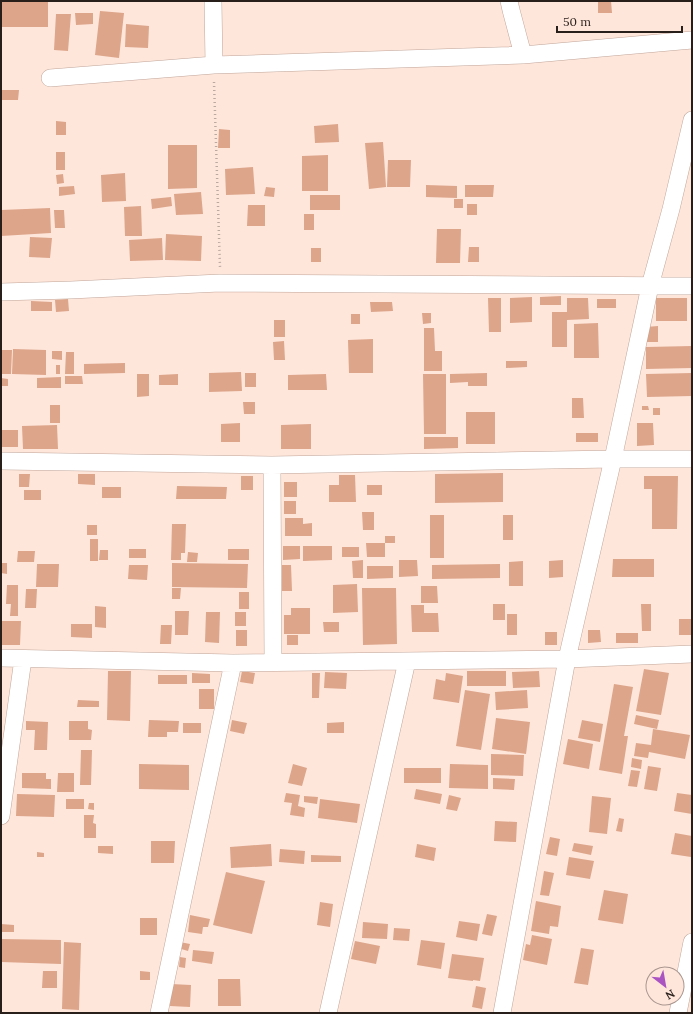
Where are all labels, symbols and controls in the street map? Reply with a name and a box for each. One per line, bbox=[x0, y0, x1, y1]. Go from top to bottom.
scale bar bbox=[557, 8, 682, 34]
text: 50 m bbox=[563, 14, 591, 29]
north arrow bbox=[645, 966, 685, 1006]
text: N bbox=[662, 986, 677, 1003]

